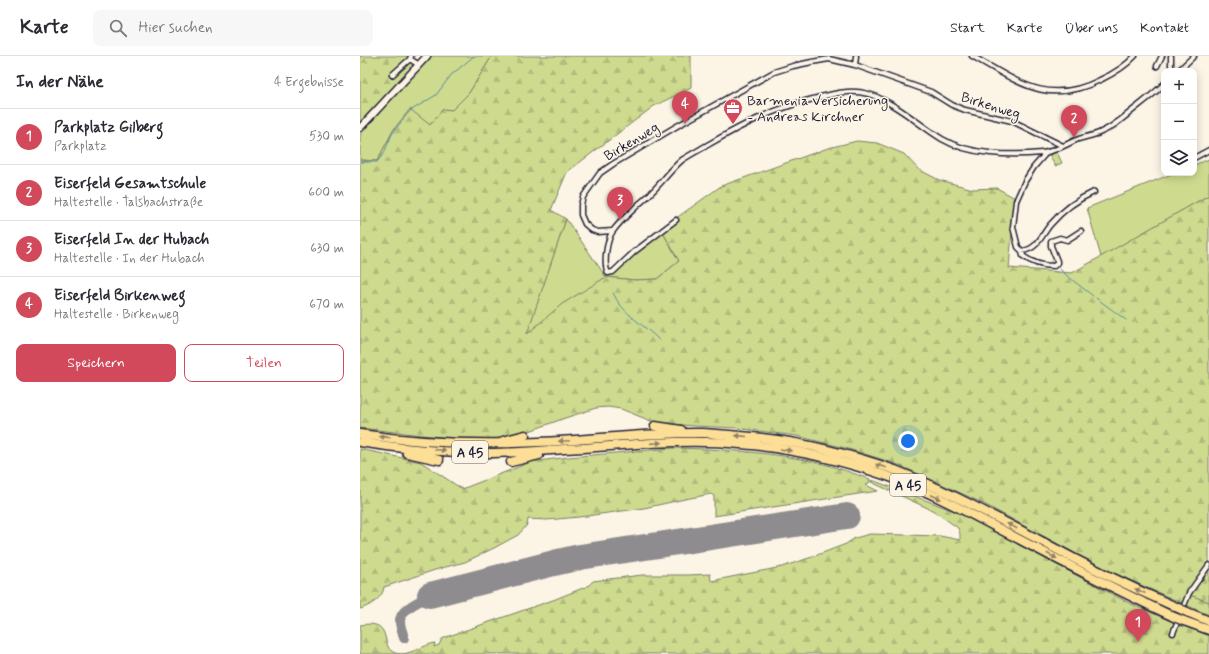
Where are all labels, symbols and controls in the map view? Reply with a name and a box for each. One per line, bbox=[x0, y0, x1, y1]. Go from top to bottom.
search box bbox=[93, 10, 373, 46]
text: Karte bbox=[20, 15, 69, 40]
icon: search bbox=[107, 17, 129, 39]
text: Hier suchen bbox=[139, 18, 213, 38]
text: Start bbox=[950, 19, 985, 37]
text: Karte bbox=[1007, 19, 1042, 37]
text: Über uns bbox=[1064, 19, 1118, 37]
text: Kontakt bbox=[1140, 19, 1189, 37]
map controls bbox=[1161, 68, 1197, 176]
button: + bbox=[1161, 68, 1197, 104]
text: In der Nähe bbox=[16, 71, 104, 93]
text: 4 Ergebnisse bbox=[274, 74, 344, 91]
street label: Birkenweg bbox=[959, 88, 1023, 124]
pin: 4 bbox=[672, 91, 698, 124]
place label: Barmenia Versicherung - Andreas Kirchner bbox=[747, 92, 888, 126]
office icon: Barmenia Versicherung - Andreas Kirchner bbox=[722, 97, 744, 125]
button: − bbox=[1161, 104, 1197, 140]
pin: 2 bbox=[1061, 105, 1087, 138]
text: Parkplatz Gilberg bbox=[54, 118, 163, 138]
street label: Birkenweg bbox=[601, 118, 663, 166]
text: 1 bbox=[26, 128, 32, 145]
text: 530 m bbox=[309, 128, 344, 145]
text: Parkplatz bbox=[54, 138, 107, 155]
button: layers bbox=[1161, 140, 1197, 176]
text: Eiserfeld Gesamtschule bbox=[54, 174, 206, 194]
text: 2 bbox=[26, 184, 32, 201]
text: 600 m bbox=[308, 184, 344, 201]
pin: 3 bbox=[607, 187, 633, 220]
text: Haltestelle · Talsbachstraße bbox=[54, 194, 203, 211]
text: Eiserfeld In der Hubach bbox=[54, 230, 209, 250]
text: 3 bbox=[26, 240, 32, 257]
text: 630 m bbox=[310, 240, 344, 257]
text: Haltestelle · In der Hubach bbox=[54, 250, 205, 267]
text: Eiserfeld Birkenweg bbox=[54, 286, 185, 306]
text: 4 bbox=[25, 296, 33, 313]
text: 670 m bbox=[309, 296, 344, 313]
text: Haltestelle · Birkenweg bbox=[54, 306, 179, 323]
button: Speichern bbox=[16, 344, 176, 382]
button: Teilen bbox=[184, 344, 344, 382]
your location bbox=[898, 431, 918, 451]
one-way arrow bbox=[735, 432, 747, 439]
one-way arrow bbox=[379, 434, 391, 440]
one-way arrow bbox=[558, 438, 570, 445]
one-way arrow bbox=[650, 440, 663, 446]
road number: A 45 bbox=[452, 441, 488, 463]
one-way arrow bbox=[434, 447, 446, 454]
one-way arrow bbox=[780, 447, 792, 453]
one-way arrow bbox=[875, 463, 887, 469]
road number: A 45 bbox=[890, 474, 926, 496]
one-way arrow bbox=[931, 494, 943, 500]
one-way arrow bbox=[1006, 522, 1018, 529]
one-way arrow bbox=[1046, 553, 1058, 559]
one-way arrow bbox=[1134, 588, 1146, 594]
pin: 1 bbox=[1125, 609, 1151, 642]

